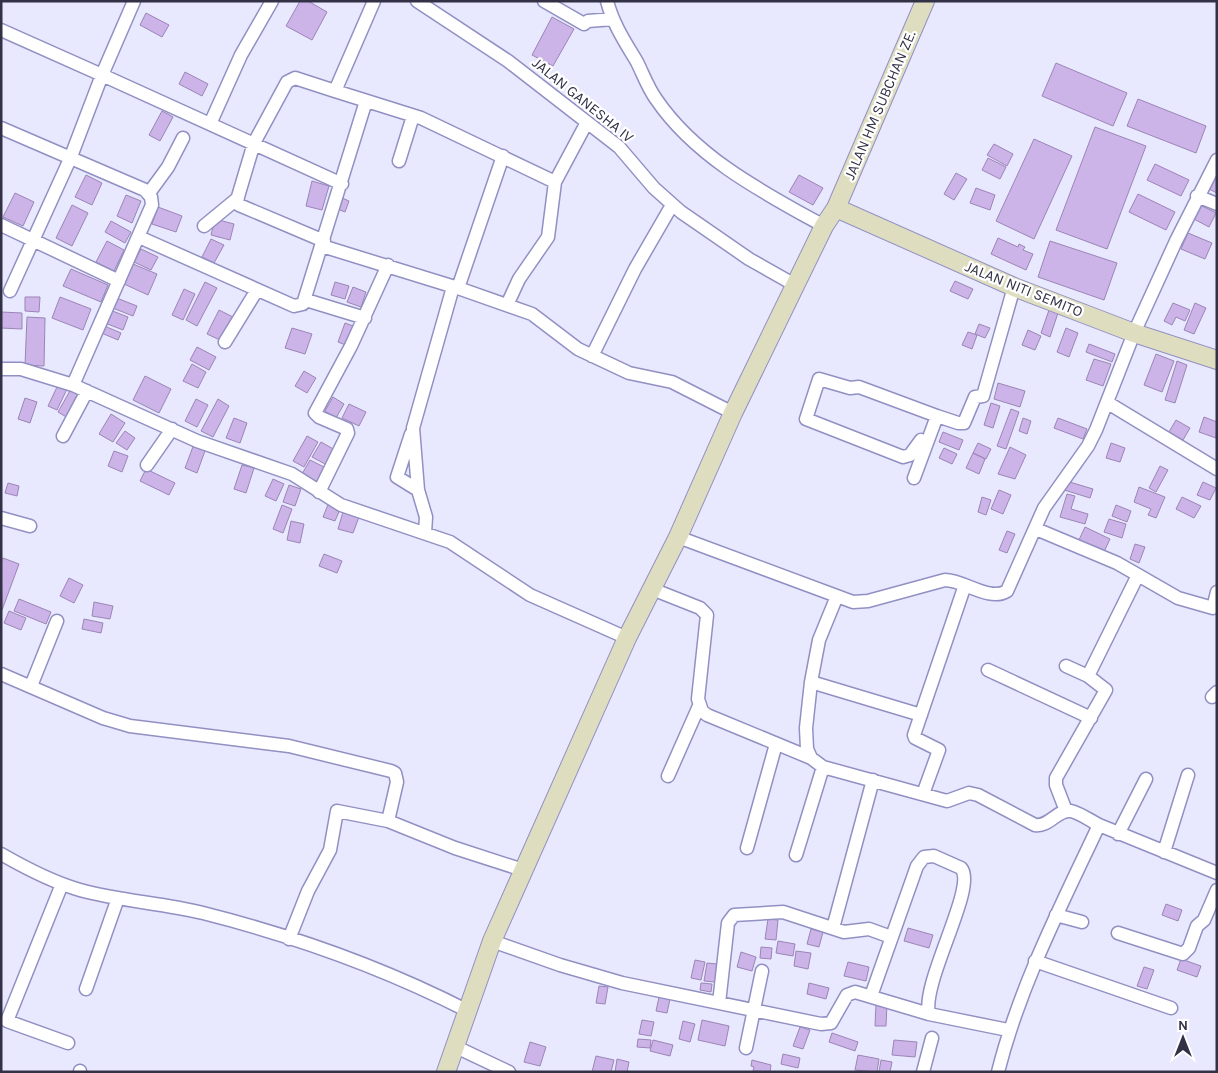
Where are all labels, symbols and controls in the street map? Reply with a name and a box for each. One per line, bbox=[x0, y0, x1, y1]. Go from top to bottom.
street label: JALAN HM SUBCHAN ZE. bbox=[840, 27, 920, 182]
street label: JALAN GANESHA IV bbox=[529, 54, 638, 147]
street label: JALAN NITI SEMITO bbox=[962, 257, 1086, 321]
north arrow bbox=[1158, 1013, 1208, 1063]
text: N bbox=[1178, 1017, 1188, 1034]

